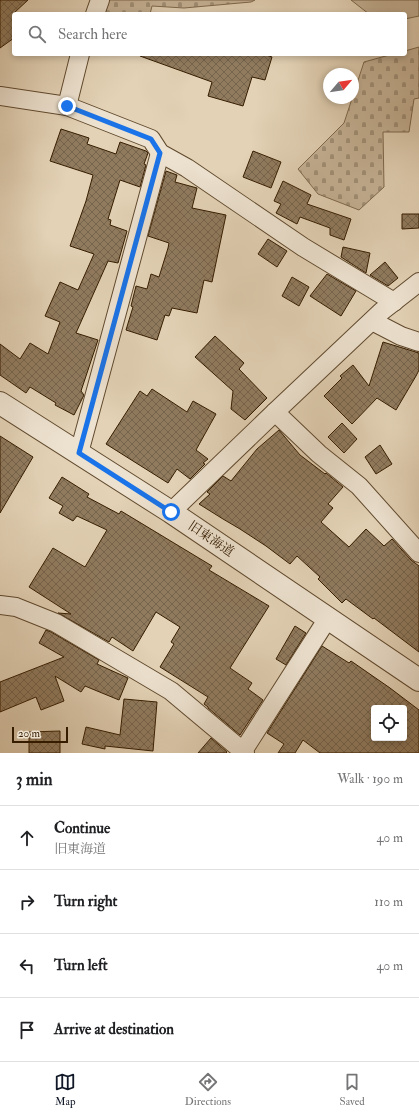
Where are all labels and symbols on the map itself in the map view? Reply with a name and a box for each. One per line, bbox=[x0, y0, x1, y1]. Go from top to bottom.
north arrow bbox=[323, 68, 359, 104]
route end bbox=[58, 97, 76, 115]
route start bbox=[162, 503, 180, 521]
street label: 旧東海道 bbox=[185, 518, 237, 560]
scale bar bbox=[12, 725, 68, 744]

